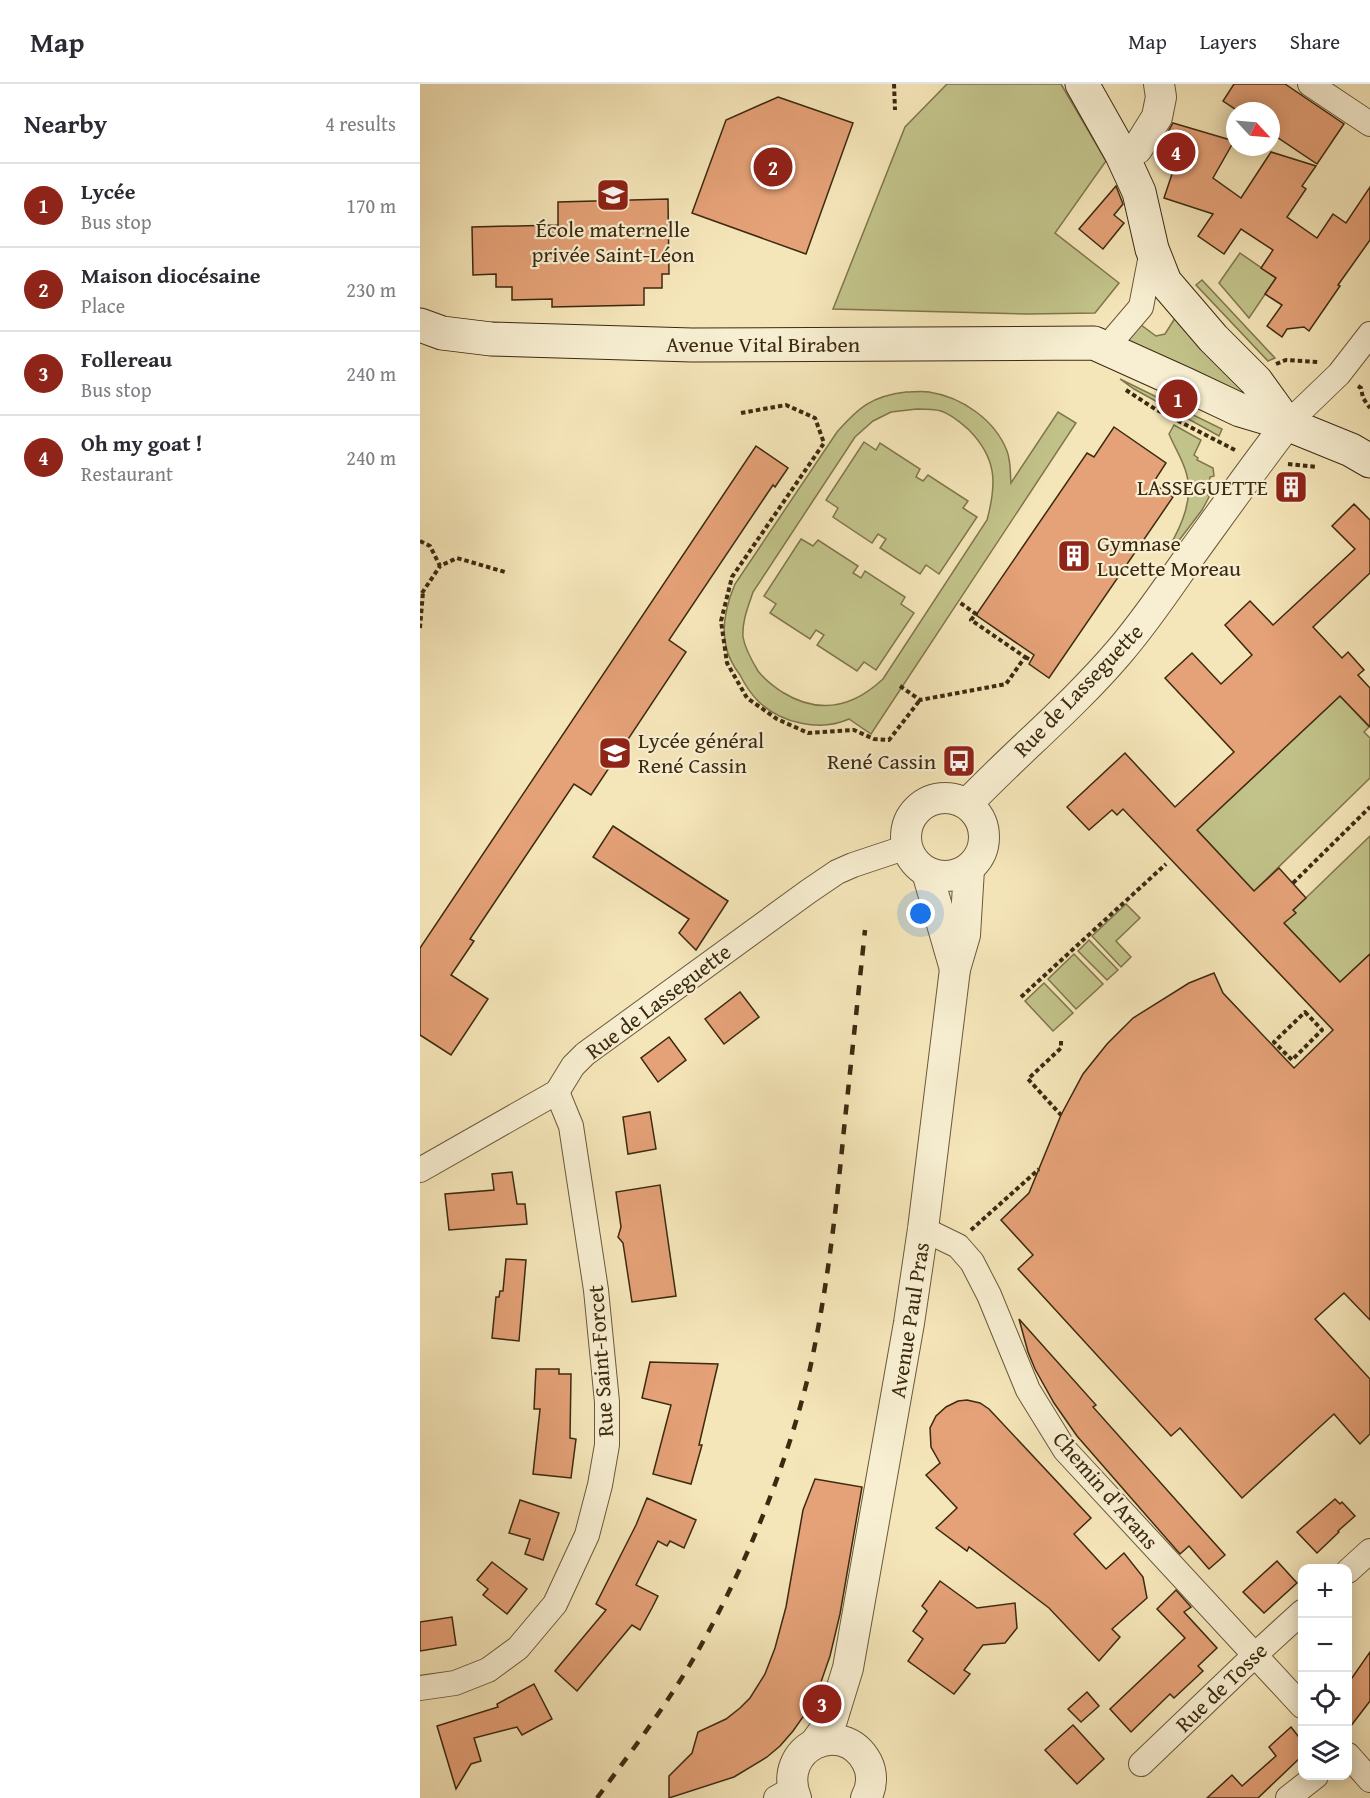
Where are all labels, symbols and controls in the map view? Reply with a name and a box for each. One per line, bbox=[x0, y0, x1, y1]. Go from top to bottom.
text: Map bbox=[30, 21, 84, 62]
text: Map bbox=[1128, 26, 1167, 57]
text: Layers bbox=[1200, 26, 1257, 57]
text: Share bbox=[1290, 26, 1340, 57]
north arrow bbox=[1226, 102, 1280, 156]
text: Nearby bbox=[24, 104, 107, 143]
text: 4 results bbox=[325, 109, 396, 138]
pin: 4 bbox=[1156, 130, 1196, 174]
pin: 2 bbox=[754, 144, 792, 190]
text: Lycée bbox=[81, 175, 135, 207]
school or university icon: École maternelle privée Saint-Léon bbox=[595, 177, 631, 213]
text: 1 bbox=[38, 191, 49, 220]
text: 170 m bbox=[346, 191, 396, 220]
text: Bus stop bbox=[81, 207, 152, 236]
place label: École maternelle privée Saint-Léon bbox=[531, 213, 695, 270]
text: Maison diocésaine bbox=[81, 259, 261, 291]
text: 2 bbox=[38, 275, 49, 304]
text: 230 m bbox=[346, 275, 396, 304]
text: Place bbox=[81, 291, 125, 320]
street label: Avenue Vital Biraben bbox=[666, 328, 861, 360]
text: Follereau bbox=[81, 343, 172, 375]
text: 3 bbox=[38, 359, 49, 388]
text: 240 m bbox=[346, 359, 396, 388]
text: Bus stop bbox=[81, 375, 152, 404]
pin: 1 bbox=[1158, 376, 1197, 422]
text: Oh my goat ! bbox=[81, 427, 202, 459]
text: 4 bbox=[38, 443, 49, 472]
text: 240 m bbox=[346, 443, 396, 472]
text: Restaurant bbox=[81, 459, 173, 488]
building icon: LASSEGUETTE bbox=[1273, 469, 1309, 505]
place label: LASSEGUETTE bbox=[1137, 471, 1268, 503]
place label: Gymnase Lucette Moreau bbox=[1097, 527, 1241, 584]
building icon: Gymnase Lucette Moreau bbox=[1056, 538, 1092, 574]
street label: Rue de Lasseguette bbox=[1006, 616, 1150, 764]
place label: Lycée général René Cassin bbox=[638, 724, 764, 781]
school or university icon: Lycée général René Cassin bbox=[597, 735, 633, 771]
bus stop icon: René Cassin bbox=[941, 743, 977, 779]
place label: René Cassin bbox=[827, 745, 937, 777]
your location bbox=[906, 899, 935, 928]
street label: Rue de Lasseguette bbox=[579, 936, 737, 1066]
street label: Avenue Paul Pras bbox=[881, 1240, 937, 1400]
street label: Rue Saint-Forcet bbox=[579, 1284, 621, 1438]
street label: Chemin d'Arans bbox=[1046, 1424, 1166, 1556]
map controls bbox=[1298, 1564, 1352, 1780]
button: + bbox=[1298, 1564, 1352, 1618]
button: − bbox=[1298, 1618, 1352, 1672]
street label: Rue de Tosse bbox=[1168, 1635, 1274, 1739]
button: locate bbox=[1298, 1672, 1352, 1726]
pin: 3 bbox=[802, 1682, 842, 1726]
button: layers bbox=[1298, 1726, 1352, 1780]

